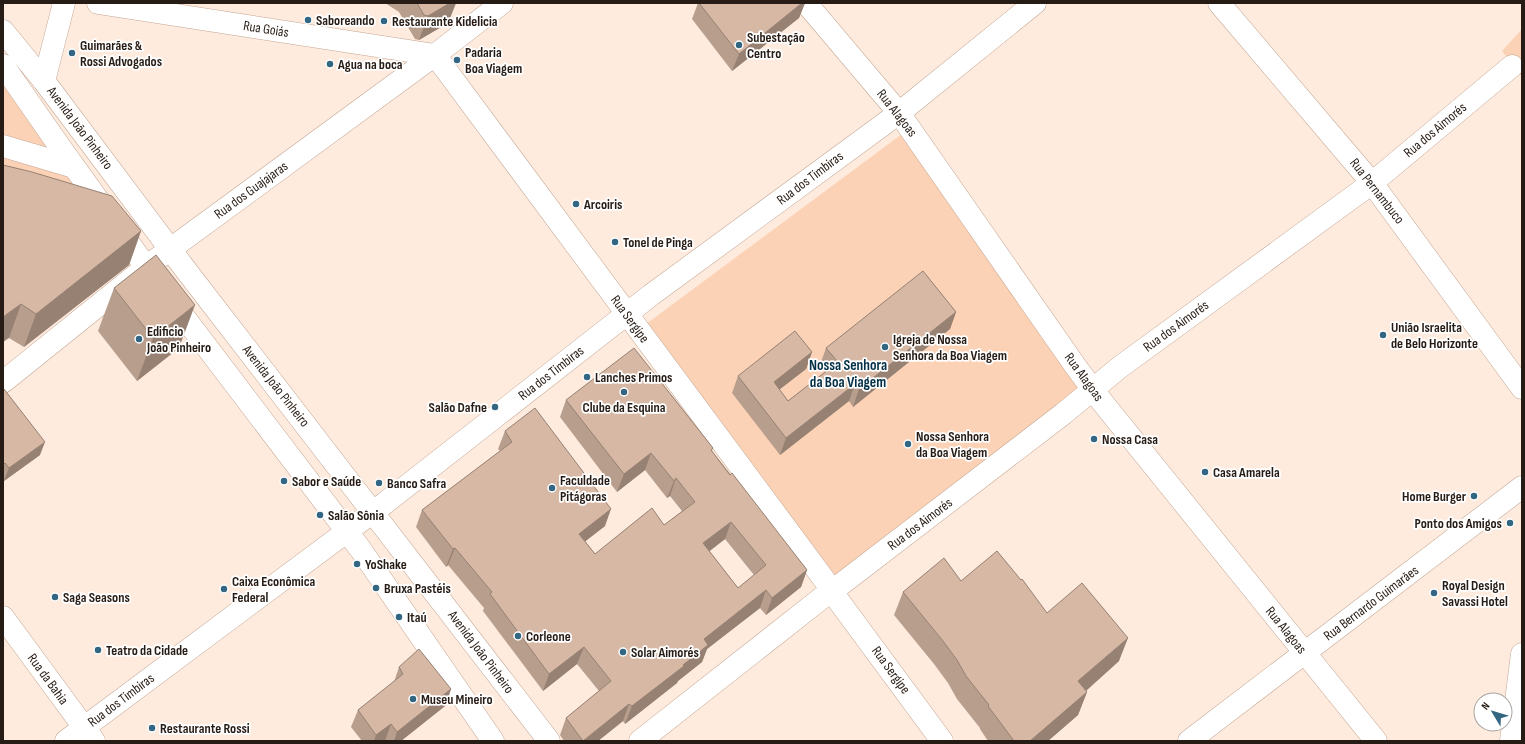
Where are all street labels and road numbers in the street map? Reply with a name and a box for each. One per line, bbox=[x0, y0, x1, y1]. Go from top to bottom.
street label: Rua Goiás bbox=[242, 17, 290, 41]
street label: Avenida João Pinheiro bbox=[43, 82, 117, 173]
street label: Rua Alagoas bbox=[873, 86, 921, 140]
street label: Rua dos Aimorés bbox=[1400, 99, 1470, 161]
street label: Rua dos Timbiras bbox=[773, 148, 847, 208]
street label: Rua Pernambuco bbox=[1346, 155, 1408, 227]
street label: Rua dos Guajajaras bbox=[211, 158, 291, 222]
street label: Rua Sergipe bbox=[607, 292, 653, 346]
street label: Rua dos Aimorés bbox=[1140, 297, 1212, 355]
street label: Avenida João Pinheiro bbox=[238, 341, 313, 430]
street label: Rua dos Timbiras bbox=[515, 342, 587, 404]
street label: Rua Alagoas bbox=[1061, 349, 1107, 405]
street label: Rua dos Aimorés bbox=[884, 494, 956, 554]
street label: Rua Bernardo Guimarães bbox=[1320, 562, 1422, 644]
street label: Rua Alagoas bbox=[1262, 603, 1310, 657]
street label: Avenida João Pinheiro bbox=[444, 606, 518, 697]
street label: Rua Sergipe bbox=[868, 643, 914, 697]
street label: Rua da Bahia bbox=[24, 650, 72, 708]
street label: Rua dos Timbiras bbox=[84, 670, 158, 730]

